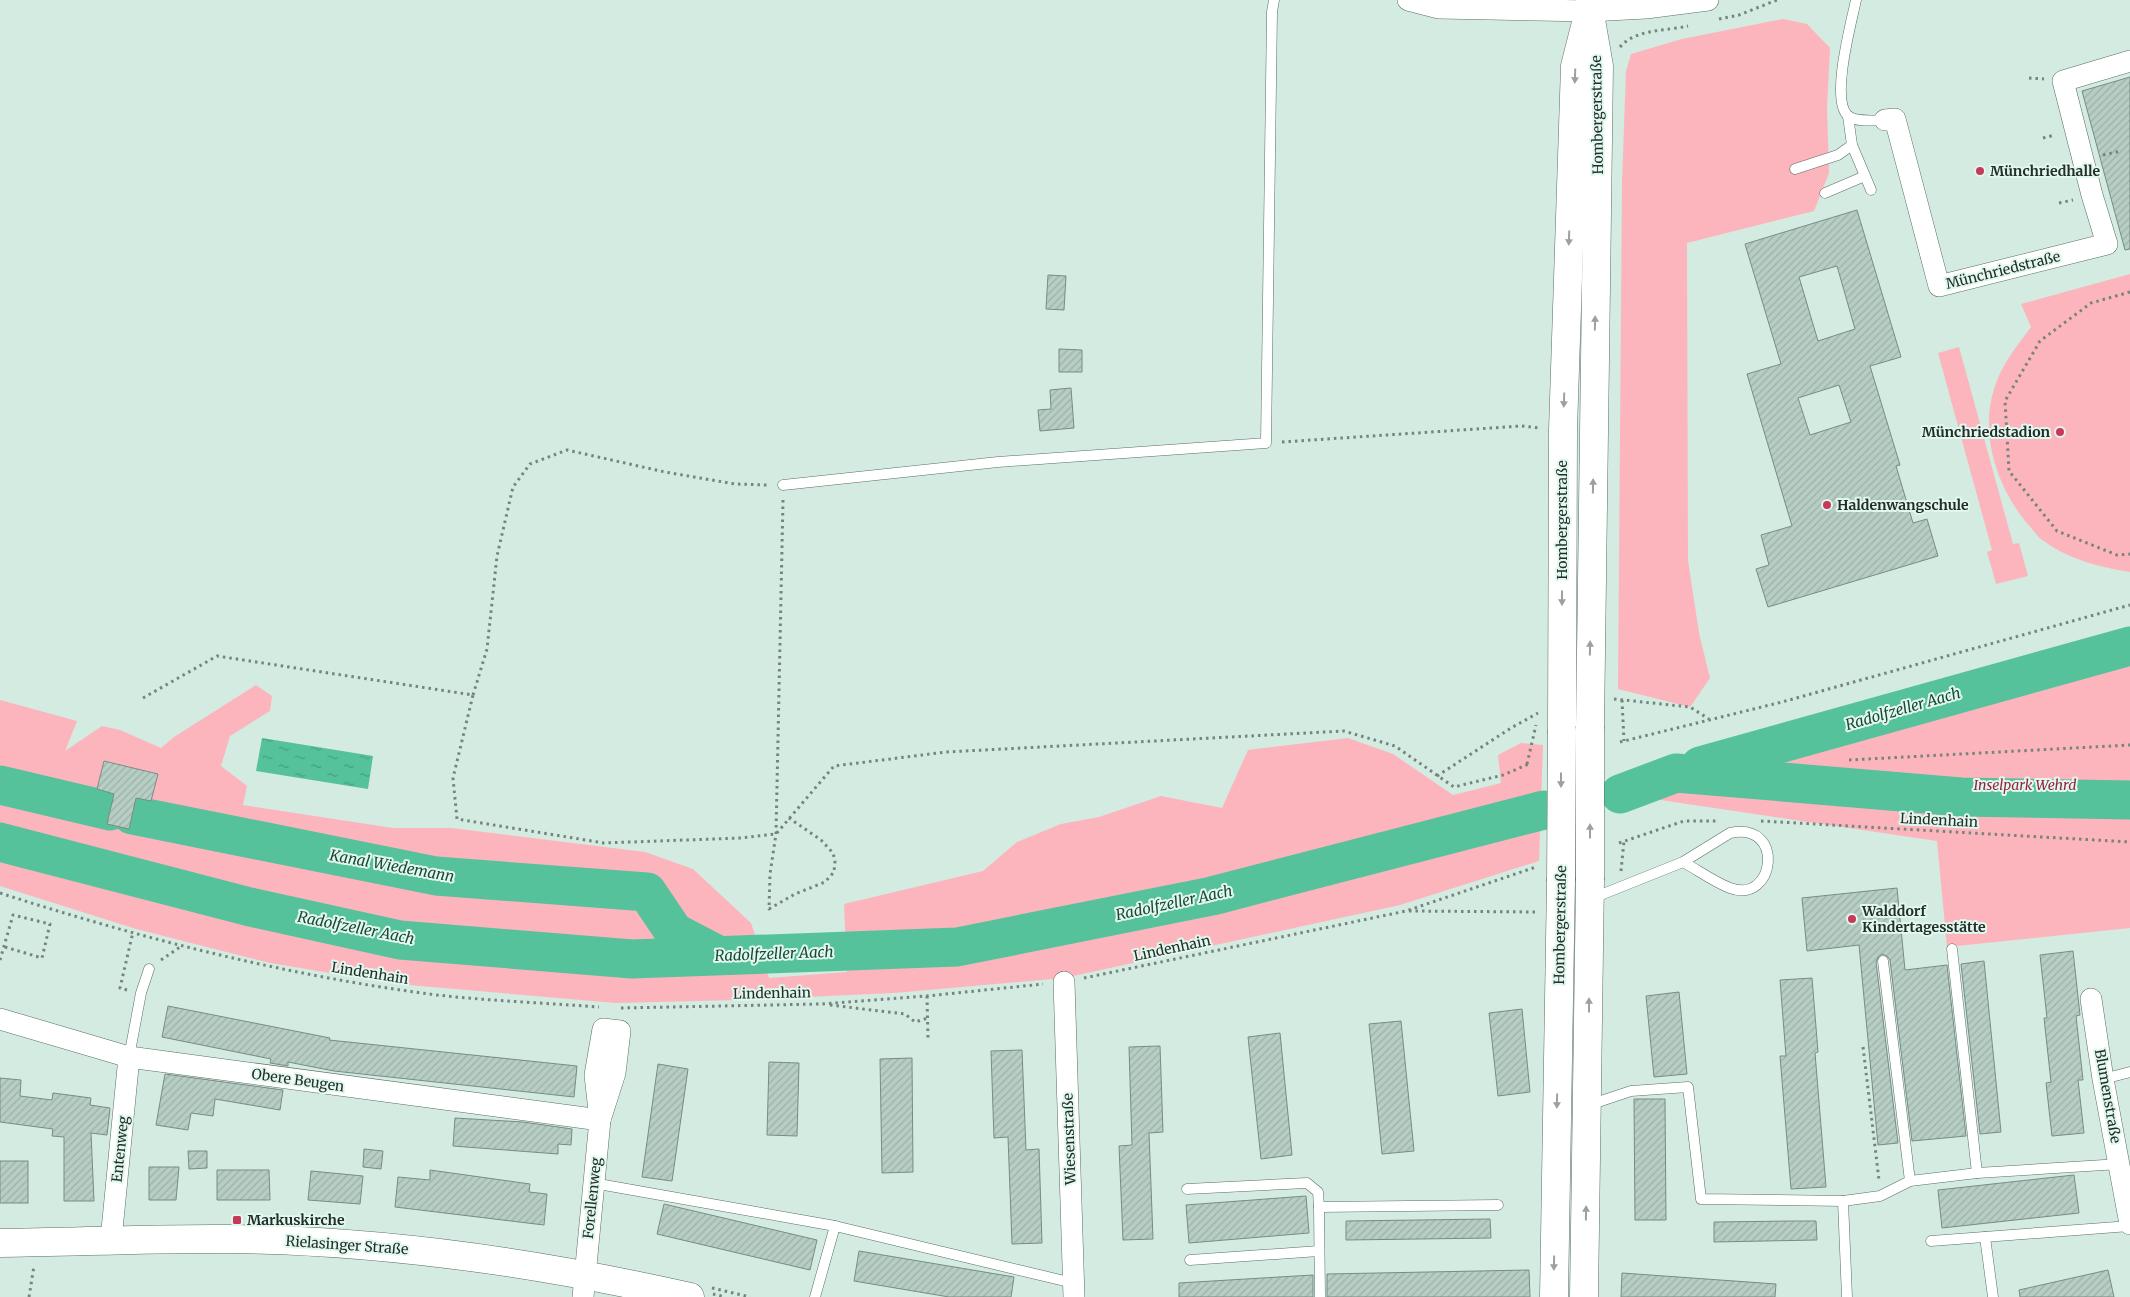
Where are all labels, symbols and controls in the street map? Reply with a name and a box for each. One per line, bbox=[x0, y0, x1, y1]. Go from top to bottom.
street label: Hombergerstraße bbox=[1587, 55, 1607, 175]
one-way arrow bbox=[1570, 68, 1578, 84]
place label: Münchriedhalle bbox=[1990, 162, 2101, 180]
marker: Münchriedhalle bbox=[1974, 165, 1986, 177]
one-way arrow bbox=[1565, 230, 1573, 246]
street label: Münchriedstraße bbox=[1944, 247, 2062, 293]
one-way arrow bbox=[1591, 315, 1599, 331]
one-way arrow bbox=[1559, 393, 1567, 409]
place label: Münchriedstadion bbox=[1922, 423, 2050, 441]
marker: Münchriedstadion bbox=[2054, 426, 2066, 438]
street label: Hombergerstraße bbox=[1553, 460, 1571, 580]
one-way arrow bbox=[1589, 478, 1597, 494]
place label: Haldenwangschule bbox=[1837, 496, 1969, 514]
marker: Haldenwangschule bbox=[1821, 499, 1833, 511]
one-way arrow bbox=[1558, 590, 1566, 606]
one-way arrow bbox=[1586, 640, 1594, 656]
water label: Radolfzeller Aach bbox=[1843, 683, 1963, 734]
one-way arrow bbox=[1557, 772, 1565, 788]
park label: Inselpark Wehrd bbox=[1974, 776, 2076, 794]
street label: Lindenhain bbox=[1900, 809, 1978, 831]
one-way arrow bbox=[1586, 823, 1594, 839]
water label: Kanal Wiedemann bbox=[327, 845, 456, 886]
street label: Hombergerstraße bbox=[1550, 865, 1570, 985]
water label: Radolfzeller Aach bbox=[1114, 881, 1234, 924]
place label: Walddorf Kindertagesstätte bbox=[1861, 902, 1986, 936]
water label: Radolfzeller Aach bbox=[296, 907, 416, 948]
marker: Walddorf Kindertagesstätte bbox=[1846, 913, 1858, 925]
street label: Lindenhain bbox=[1132, 931, 1212, 965]
water label: Radolfzeller Aach bbox=[714, 942, 834, 965]
street label: Lindenhain bbox=[330, 958, 410, 988]
street label: Lindenhain bbox=[733, 983, 811, 1003]
one-way arrow bbox=[1585, 997, 1593, 1013]
street label: Blumenstraße bbox=[2091, 1047, 2125, 1145]
street label: Obere Beugen bbox=[251, 1065, 345, 1095]
street label: Wiesenstraße bbox=[1058, 1093, 1080, 1186]
one-way arrow bbox=[1553, 1093, 1561, 1109]
street label: Entenweg bbox=[108, 1114, 133, 1183]
street label: Forellenweg bbox=[579, 1156, 605, 1240]
one-way arrow bbox=[1582, 1205, 1590, 1221]
place label: Markuskirche bbox=[247, 1211, 345, 1229]
marker: Markuskirche bbox=[231, 1214, 243, 1226]
street label: Rielasinger Straße bbox=[285, 1232, 409, 1258]
one-way arrow bbox=[1550, 1255, 1558, 1271]

